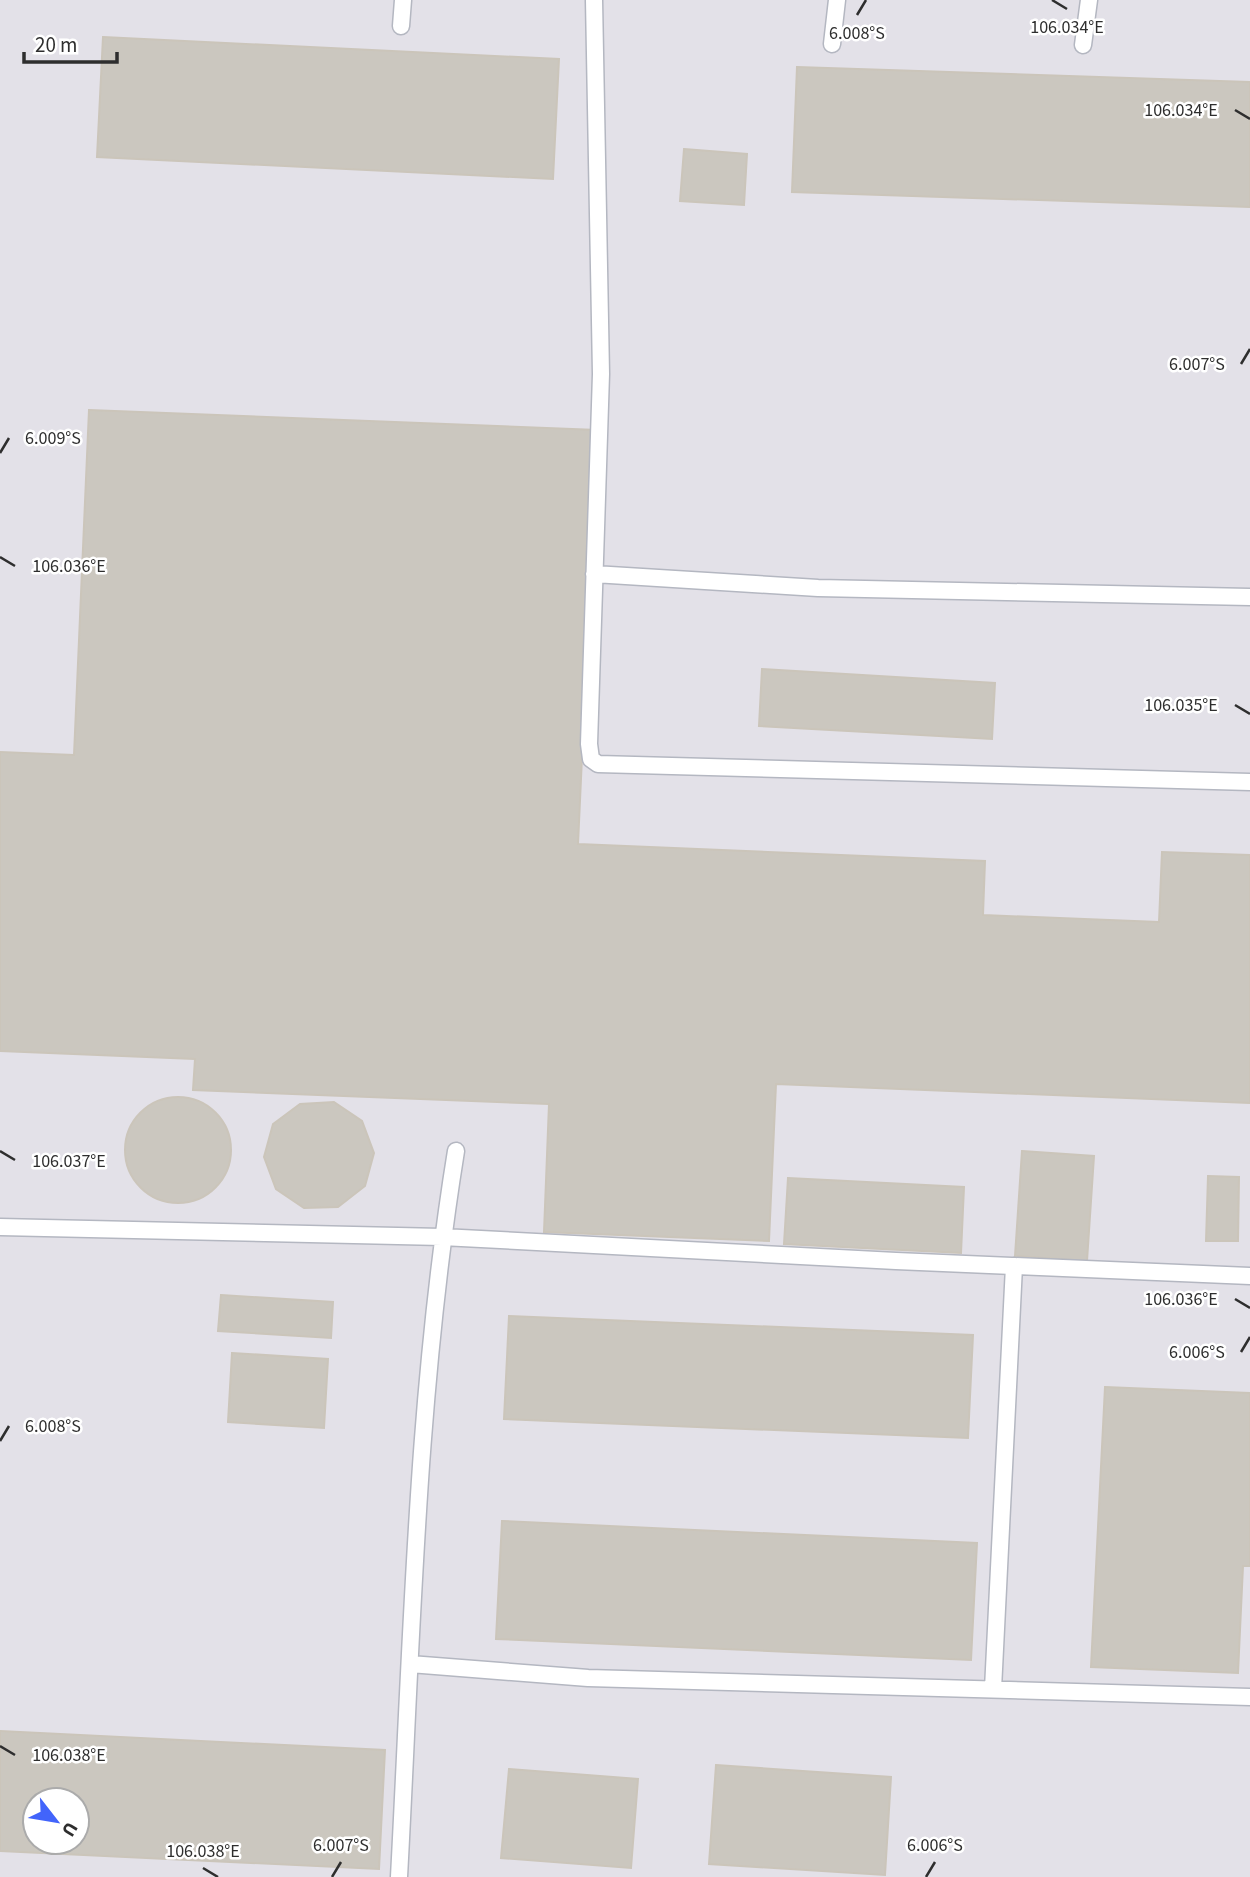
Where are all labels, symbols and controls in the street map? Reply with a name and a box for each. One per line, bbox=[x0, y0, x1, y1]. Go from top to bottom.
text: 106.034°E bbox=[1030, 15, 1104, 40]
scale bar bbox=[24, 21, 117, 65]
text: 6.008°S bbox=[829, 21, 885, 46]
text: 20 m bbox=[35, 30, 77, 60]
text: 106.034°E bbox=[1144, 98, 1218, 123]
text: 6.007°S bbox=[1169, 352, 1225, 377]
text: 6.009°S bbox=[25, 426, 81, 451]
text: 106.036°E bbox=[32, 554, 106, 579]
text: 106.035°E bbox=[1144, 693, 1218, 718]
text: 106.037°E bbox=[32, 1149, 106, 1174]
text: 106.036°E bbox=[1144, 1287, 1218, 1312]
text: 6.006°S bbox=[1169, 1340, 1225, 1365]
text: 6.008°S bbox=[25, 1414, 81, 1439]
text: 106.038°E bbox=[32, 1743, 106, 1768]
north arrow bbox=[21, 1786, 91, 1856]
text: U bbox=[54, 1817, 84, 1841]
text: 6.007°S bbox=[313, 1833, 369, 1858]
text: 6.006°S bbox=[907, 1833, 963, 1858]
text: 106.038°E bbox=[166, 1839, 240, 1864]

